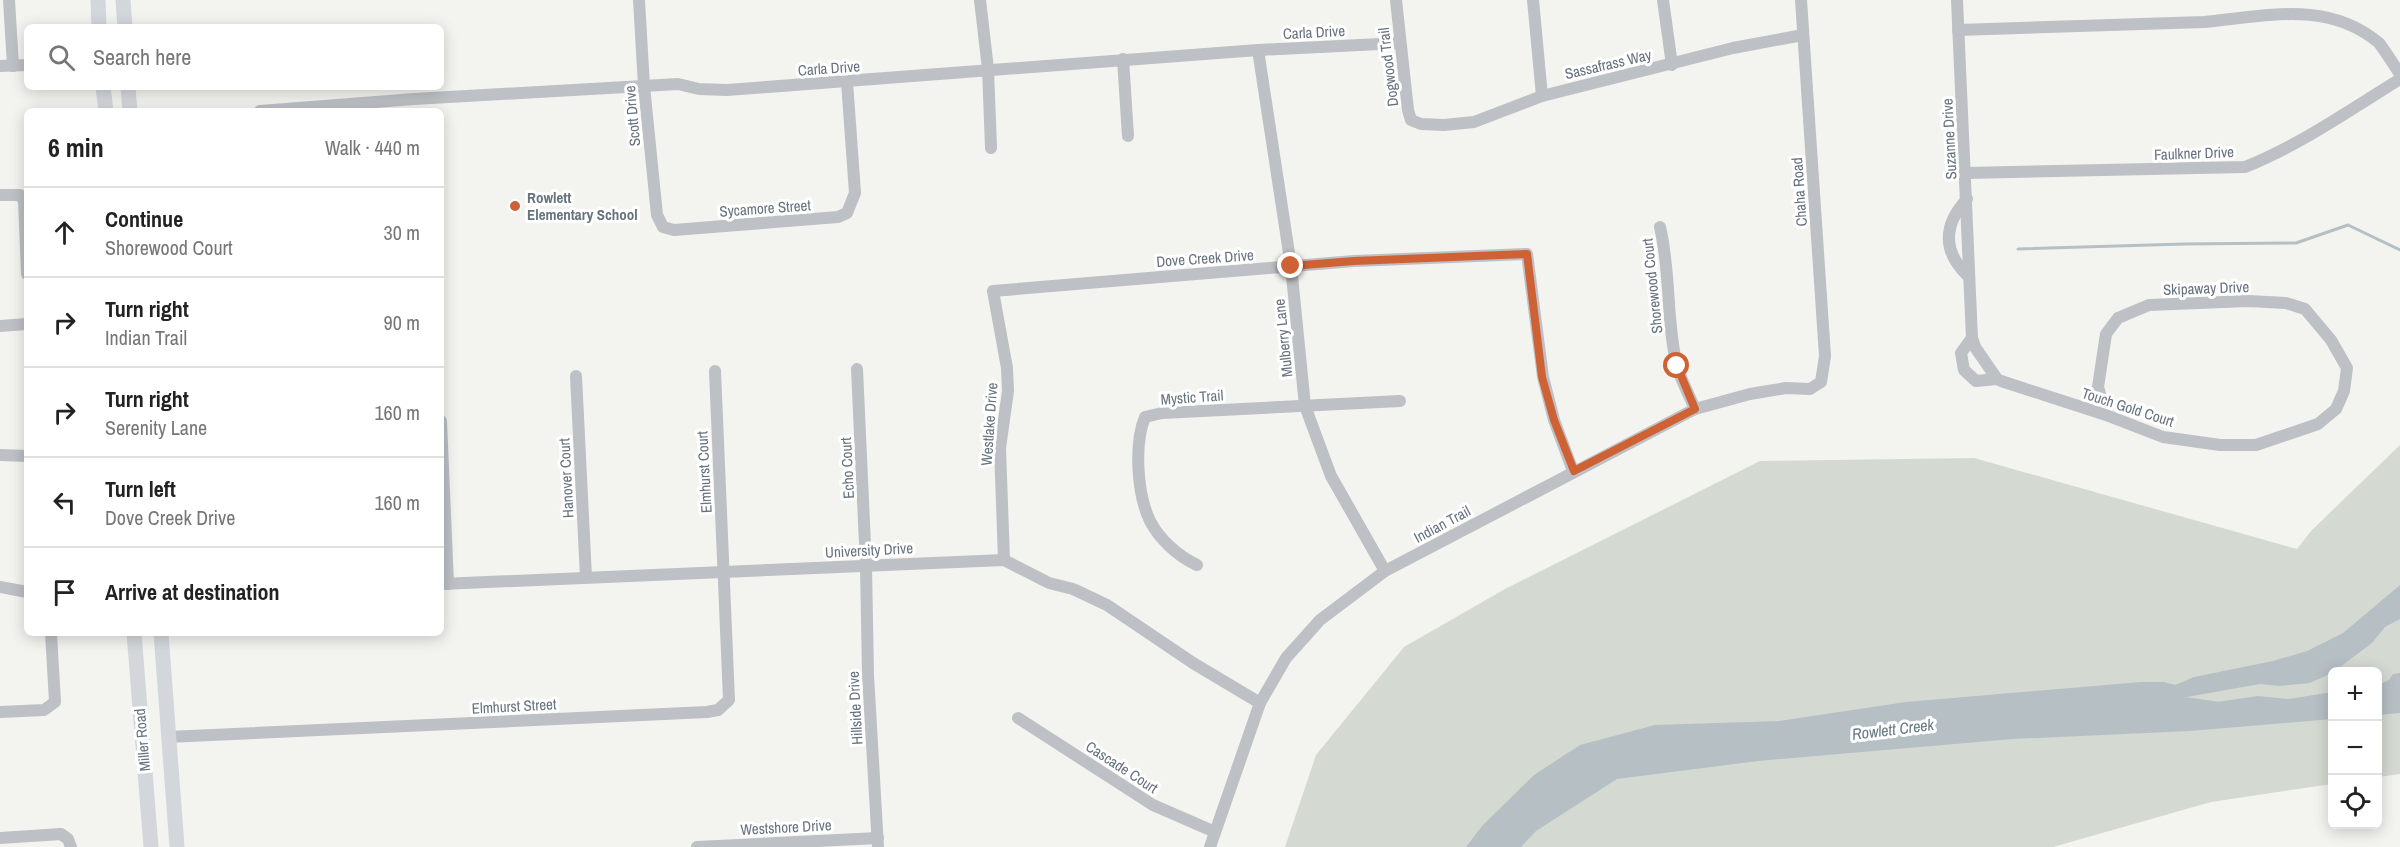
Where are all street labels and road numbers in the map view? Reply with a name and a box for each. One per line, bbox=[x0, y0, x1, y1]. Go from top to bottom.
street label: Carla Drive bbox=[1282, 20, 1346, 44]
street label: Dogwood Trail bbox=[1373, 26, 1403, 108]
street label: Sassafrass Way bbox=[1563, 44, 1654, 84]
street label: Carla Drive bbox=[797, 55, 861, 81]
street label: Scott Drive bbox=[619, 85, 645, 147]
street label: Suzanne Drive bbox=[1936, 98, 1962, 180]
street label: Faulkner Drive bbox=[2154, 141, 2235, 165]
street label: Chaha Road bbox=[1786, 157, 1812, 227]
street label: Sycamore Street bbox=[719, 194, 812, 222]
street label: Shorewood Court bbox=[1636, 237, 1667, 335]
street label: Dove Creek Drive bbox=[1156, 244, 1255, 272]
street label: Skipaway Drive bbox=[2163, 276, 2250, 300]
street label: Mulberry Lane bbox=[1268, 298, 1298, 378]
street label: Westlake Drive bbox=[976, 382, 1002, 466]
street label: Touch Gold Court bbox=[2079, 382, 2177, 432]
street label: Mystic Trail bbox=[1160, 384, 1224, 410]
street label: Elmhurst Court bbox=[691, 430, 717, 514]
street label: Echo Court bbox=[835, 436, 859, 499]
street label: Hanover Court bbox=[553, 437, 579, 518]
street label: Indian Trail bbox=[1410, 500, 1474, 548]
street label: University Drive bbox=[824, 537, 914, 563]
street label: Hillside Drive bbox=[843, 670, 867, 745]
street label: Elmhurst Street bbox=[471, 693, 557, 719]
street label: Miller Road bbox=[129, 708, 155, 772]
street label: Cascade Court bbox=[1082, 736, 1163, 798]
street label: Westshore Drive bbox=[740, 814, 832, 840]

